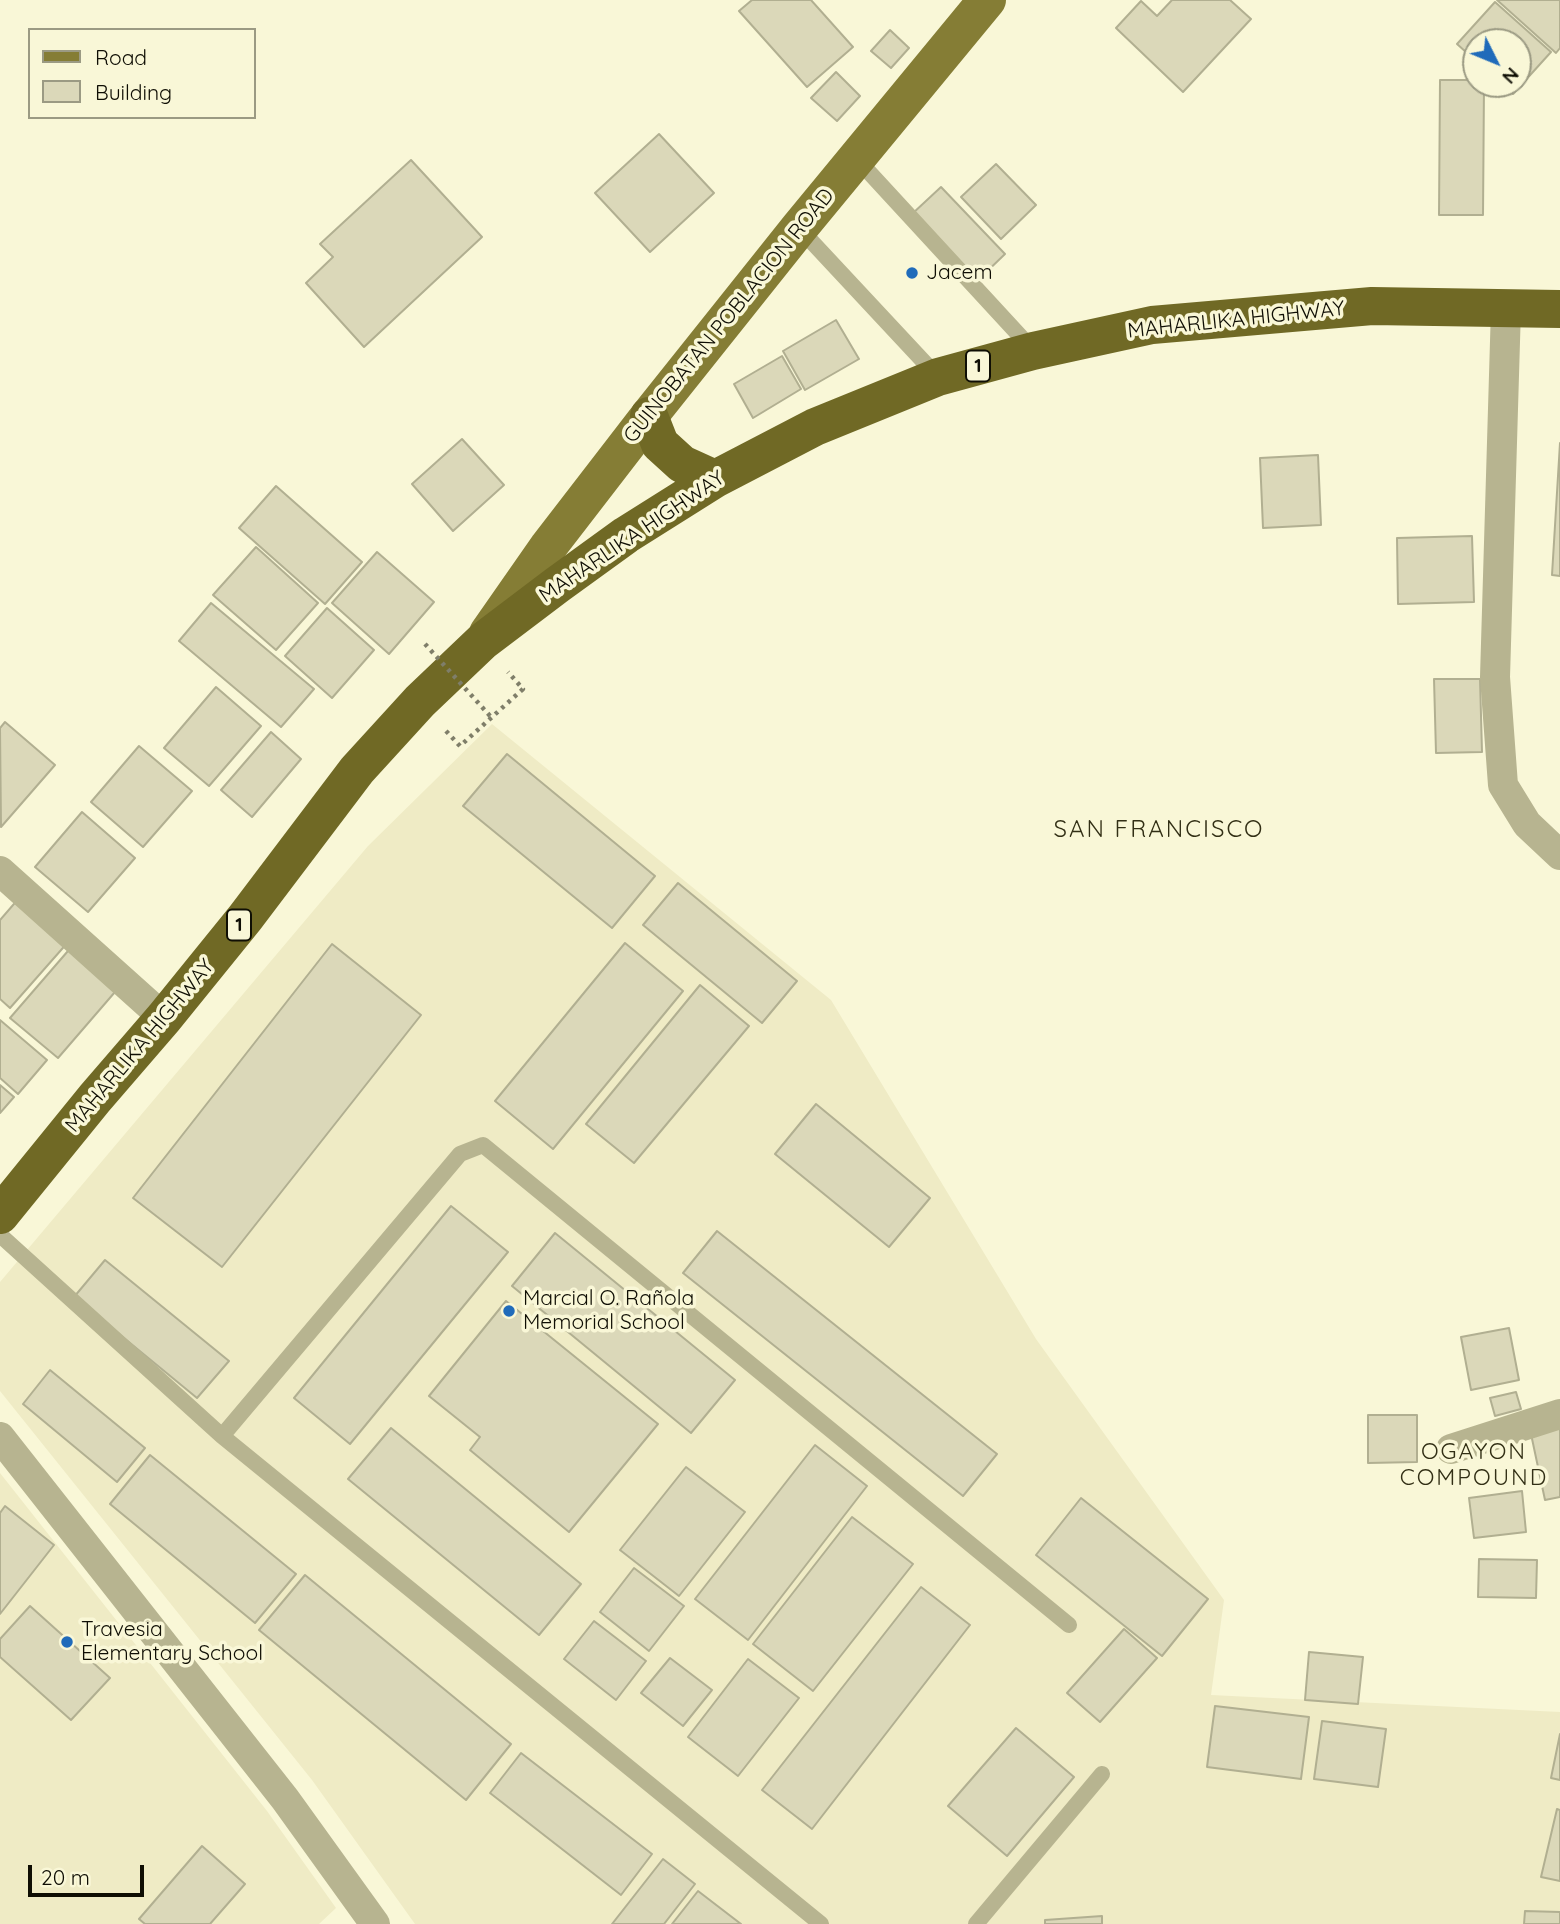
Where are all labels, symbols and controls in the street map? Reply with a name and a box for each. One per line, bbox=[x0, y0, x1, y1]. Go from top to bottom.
legend bbox=[28, 28, 256, 119]
north arrow bbox=[1462, 28, 1532, 98]
text: Road bbox=[95, 44, 147, 70]
text: N bbox=[1497, 63, 1524, 89]
text: Building bbox=[95, 79, 172, 105]
street label: GUINOBATAN POBLACION ROAD bbox=[618, 184, 840, 448]
place label: Jacem bbox=[926, 260, 993, 286]
marker: Jacem bbox=[904, 265, 920, 281]
street label: MAHARLIKA HIGHWAY bbox=[1126, 296, 1346, 344]
road number: 1 bbox=[966, 350, 990, 382]
street label: MAHARLIKA HIGHWAY bbox=[535, 466, 729, 608]
district label: SAN FRANCISCO bbox=[1055, 816, 1263, 844]
road number: 1 bbox=[227, 909, 251, 940]
street label: MAHARLIKA HIGHWAY bbox=[60, 954, 220, 1138]
place label: Marcial O. Rañola Memorial School bbox=[523, 1286, 694, 1336]
marker: Marcial O. Rañola Memorial School bbox=[501, 1303, 517, 1319]
district label: OGAYON COMPOUND bbox=[1401, 1438, 1547, 1492]
place label: Travesia Elementary School bbox=[81, 1617, 263, 1667]
marker: Travesia Elementary School bbox=[59, 1634, 75, 1650]
scale bar bbox=[32, 1850, 147, 1894]
text: 20 m bbox=[41, 1864, 90, 1890]

